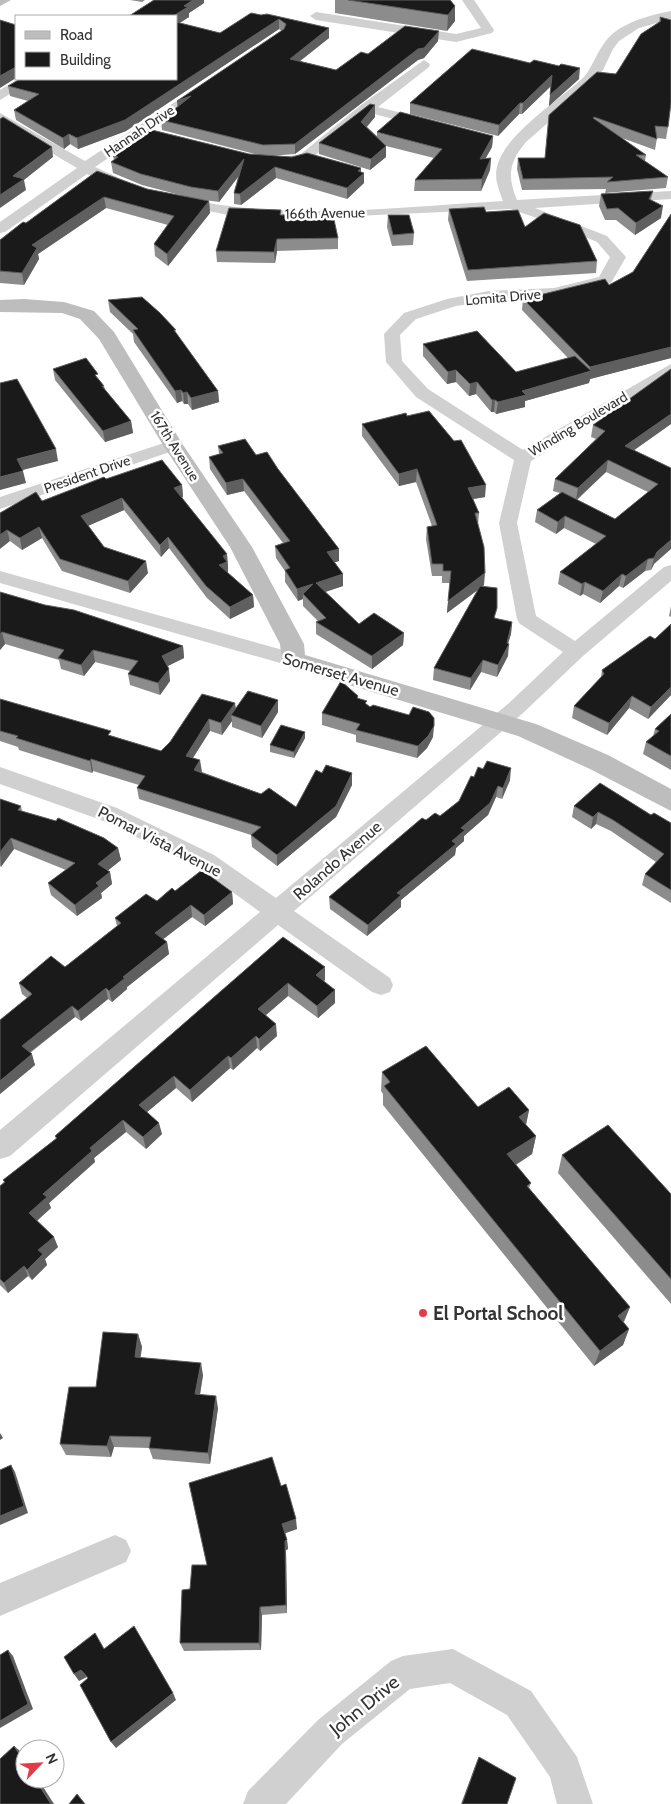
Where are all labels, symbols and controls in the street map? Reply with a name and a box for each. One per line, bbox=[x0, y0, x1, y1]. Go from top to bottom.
legend bbox=[15, 15, 178, 80]
text: Road bbox=[60, 26, 93, 44]
text: Building bbox=[60, 51, 111, 69]
street label: Hannah Drive bbox=[100, 101, 178, 161]
street label: 166th Avenue bbox=[285, 203, 365, 223]
street label: Lomita Drive bbox=[464, 285, 542, 309]
street label: Winding Boulevard bbox=[525, 387, 631, 461]
street label: 167th Avenue bbox=[146, 408, 204, 484]
street label: President Drive bbox=[42, 451, 132, 497]
street label: Somerset Avenue bbox=[281, 649, 401, 700]
street label: Pomar Vista Avenue bbox=[95, 802, 225, 881]
street label: Rolando Avenue bbox=[289, 817, 385, 904]
place label: El Portal School bbox=[433, 1302, 563, 1325]
marker: El Portal School bbox=[417, 1307, 429, 1319]
street label: John Drive bbox=[324, 1670, 404, 1741]
north arrow bbox=[15, 1739, 65, 1789]
text: N bbox=[42, 1750, 62, 1767]

